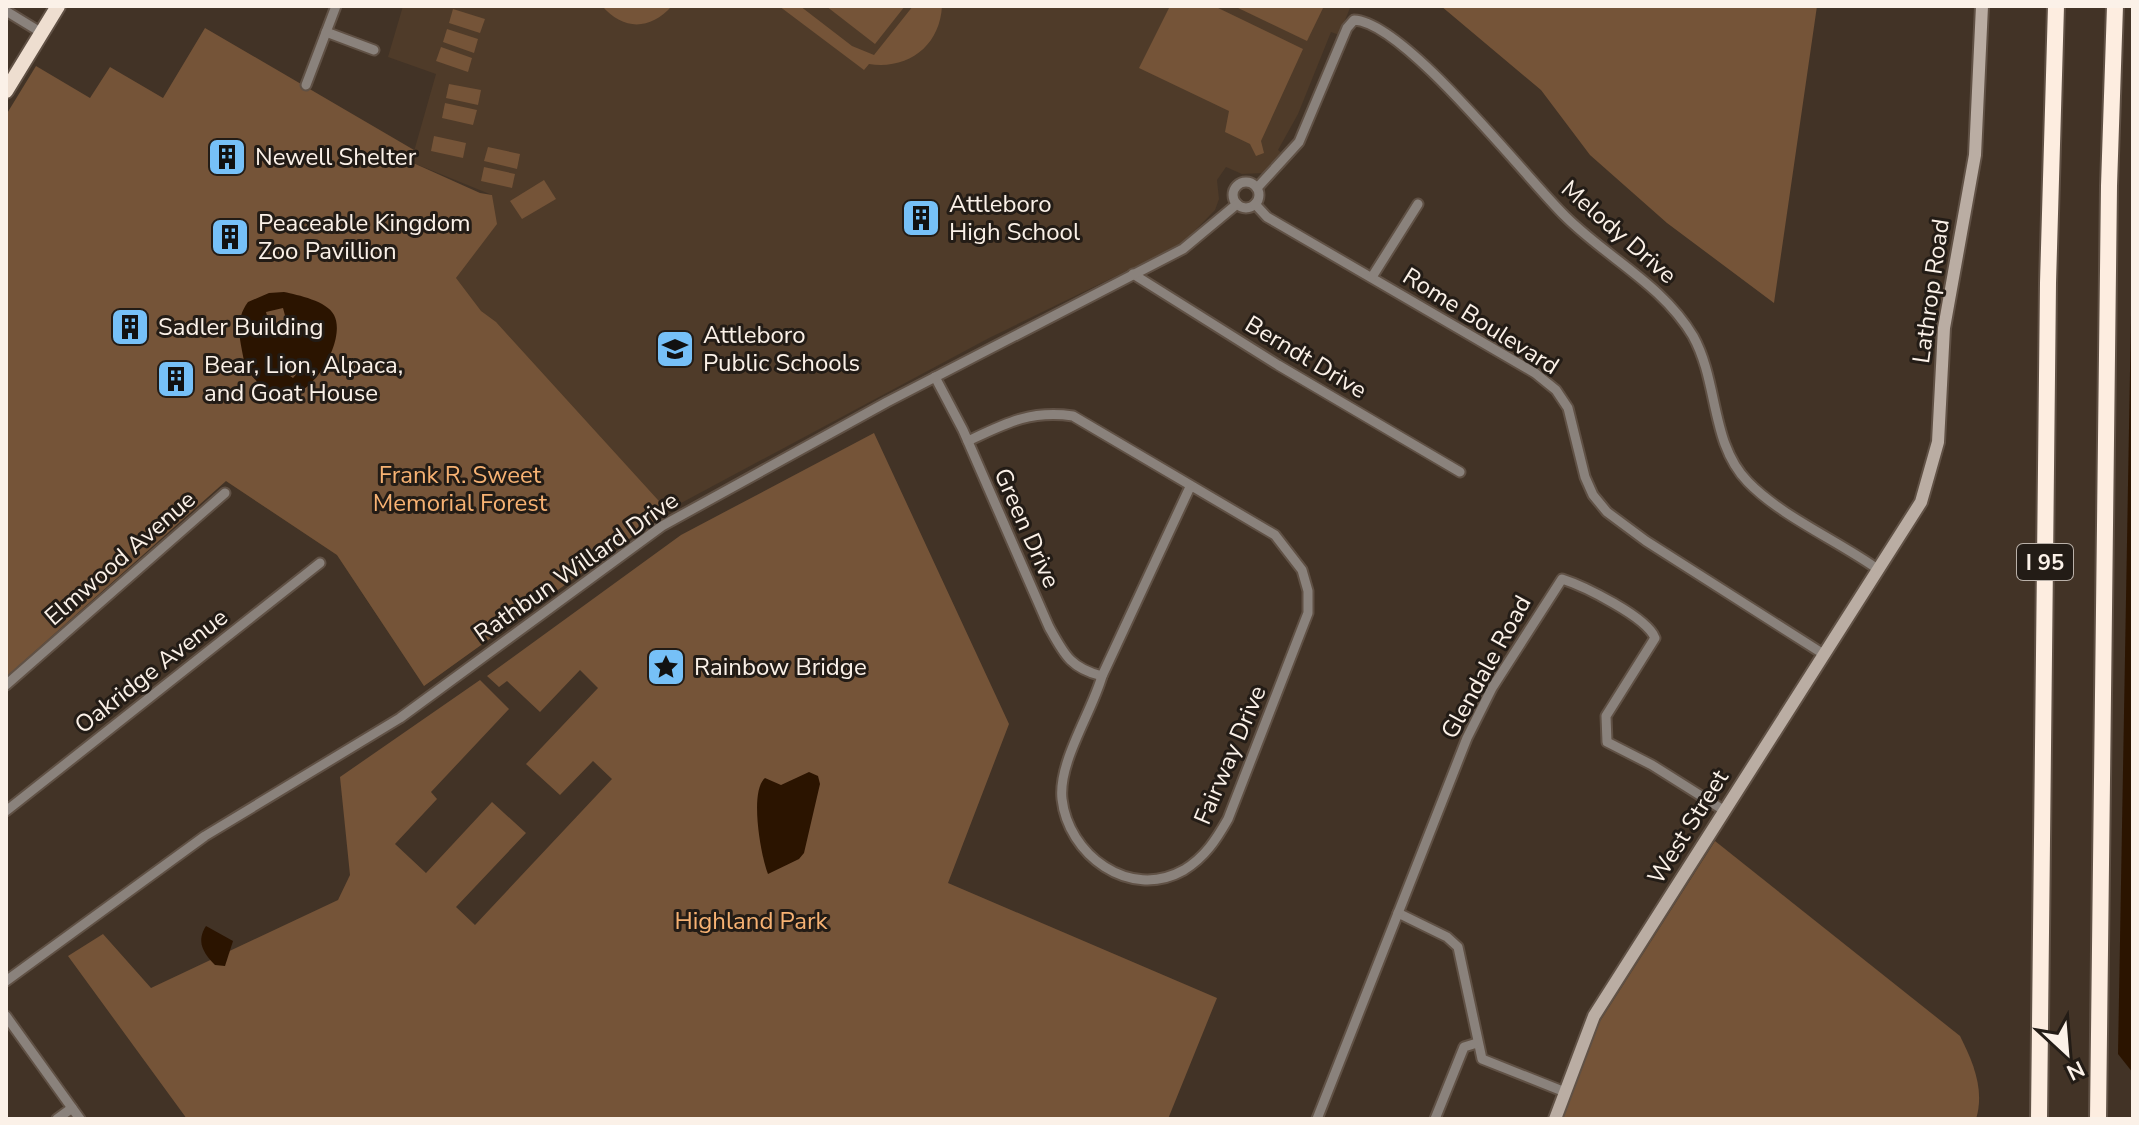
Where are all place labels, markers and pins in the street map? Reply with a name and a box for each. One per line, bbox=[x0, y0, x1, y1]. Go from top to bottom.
building icon: Newell Shelter bbox=[206, 136, 248, 178]
place label: Newell Shelter bbox=[255, 141, 417, 173]
place label: Attleboro High School bbox=[949, 188, 1080, 248]
building icon: Attleboro High School bbox=[900, 197, 942, 239]
place label: Peaceable Kingdom Zoo Pavillion bbox=[258, 207, 471, 267]
building icon: Peaceable Kingdom Zoo Pavillion bbox=[209, 216, 251, 258]
building icon: Sadler Building bbox=[109, 306, 151, 348]
place label: Sadler Building bbox=[158, 311, 323, 343]
place label: Attleboro Public Schools bbox=[703, 319, 860, 379]
school or university icon: Attleboro Public Schools bbox=[654, 328, 696, 370]
place label: Bear, Lion, Alpaca, and Goat House bbox=[204, 349, 403, 409]
building icon: Bear, Lion, Alpaca, and Goat House bbox=[155, 358, 197, 400]
place icon: Rainbow Bridge bbox=[645, 646, 687, 688]
place label: Rainbow Bridge bbox=[694, 651, 867, 683]

